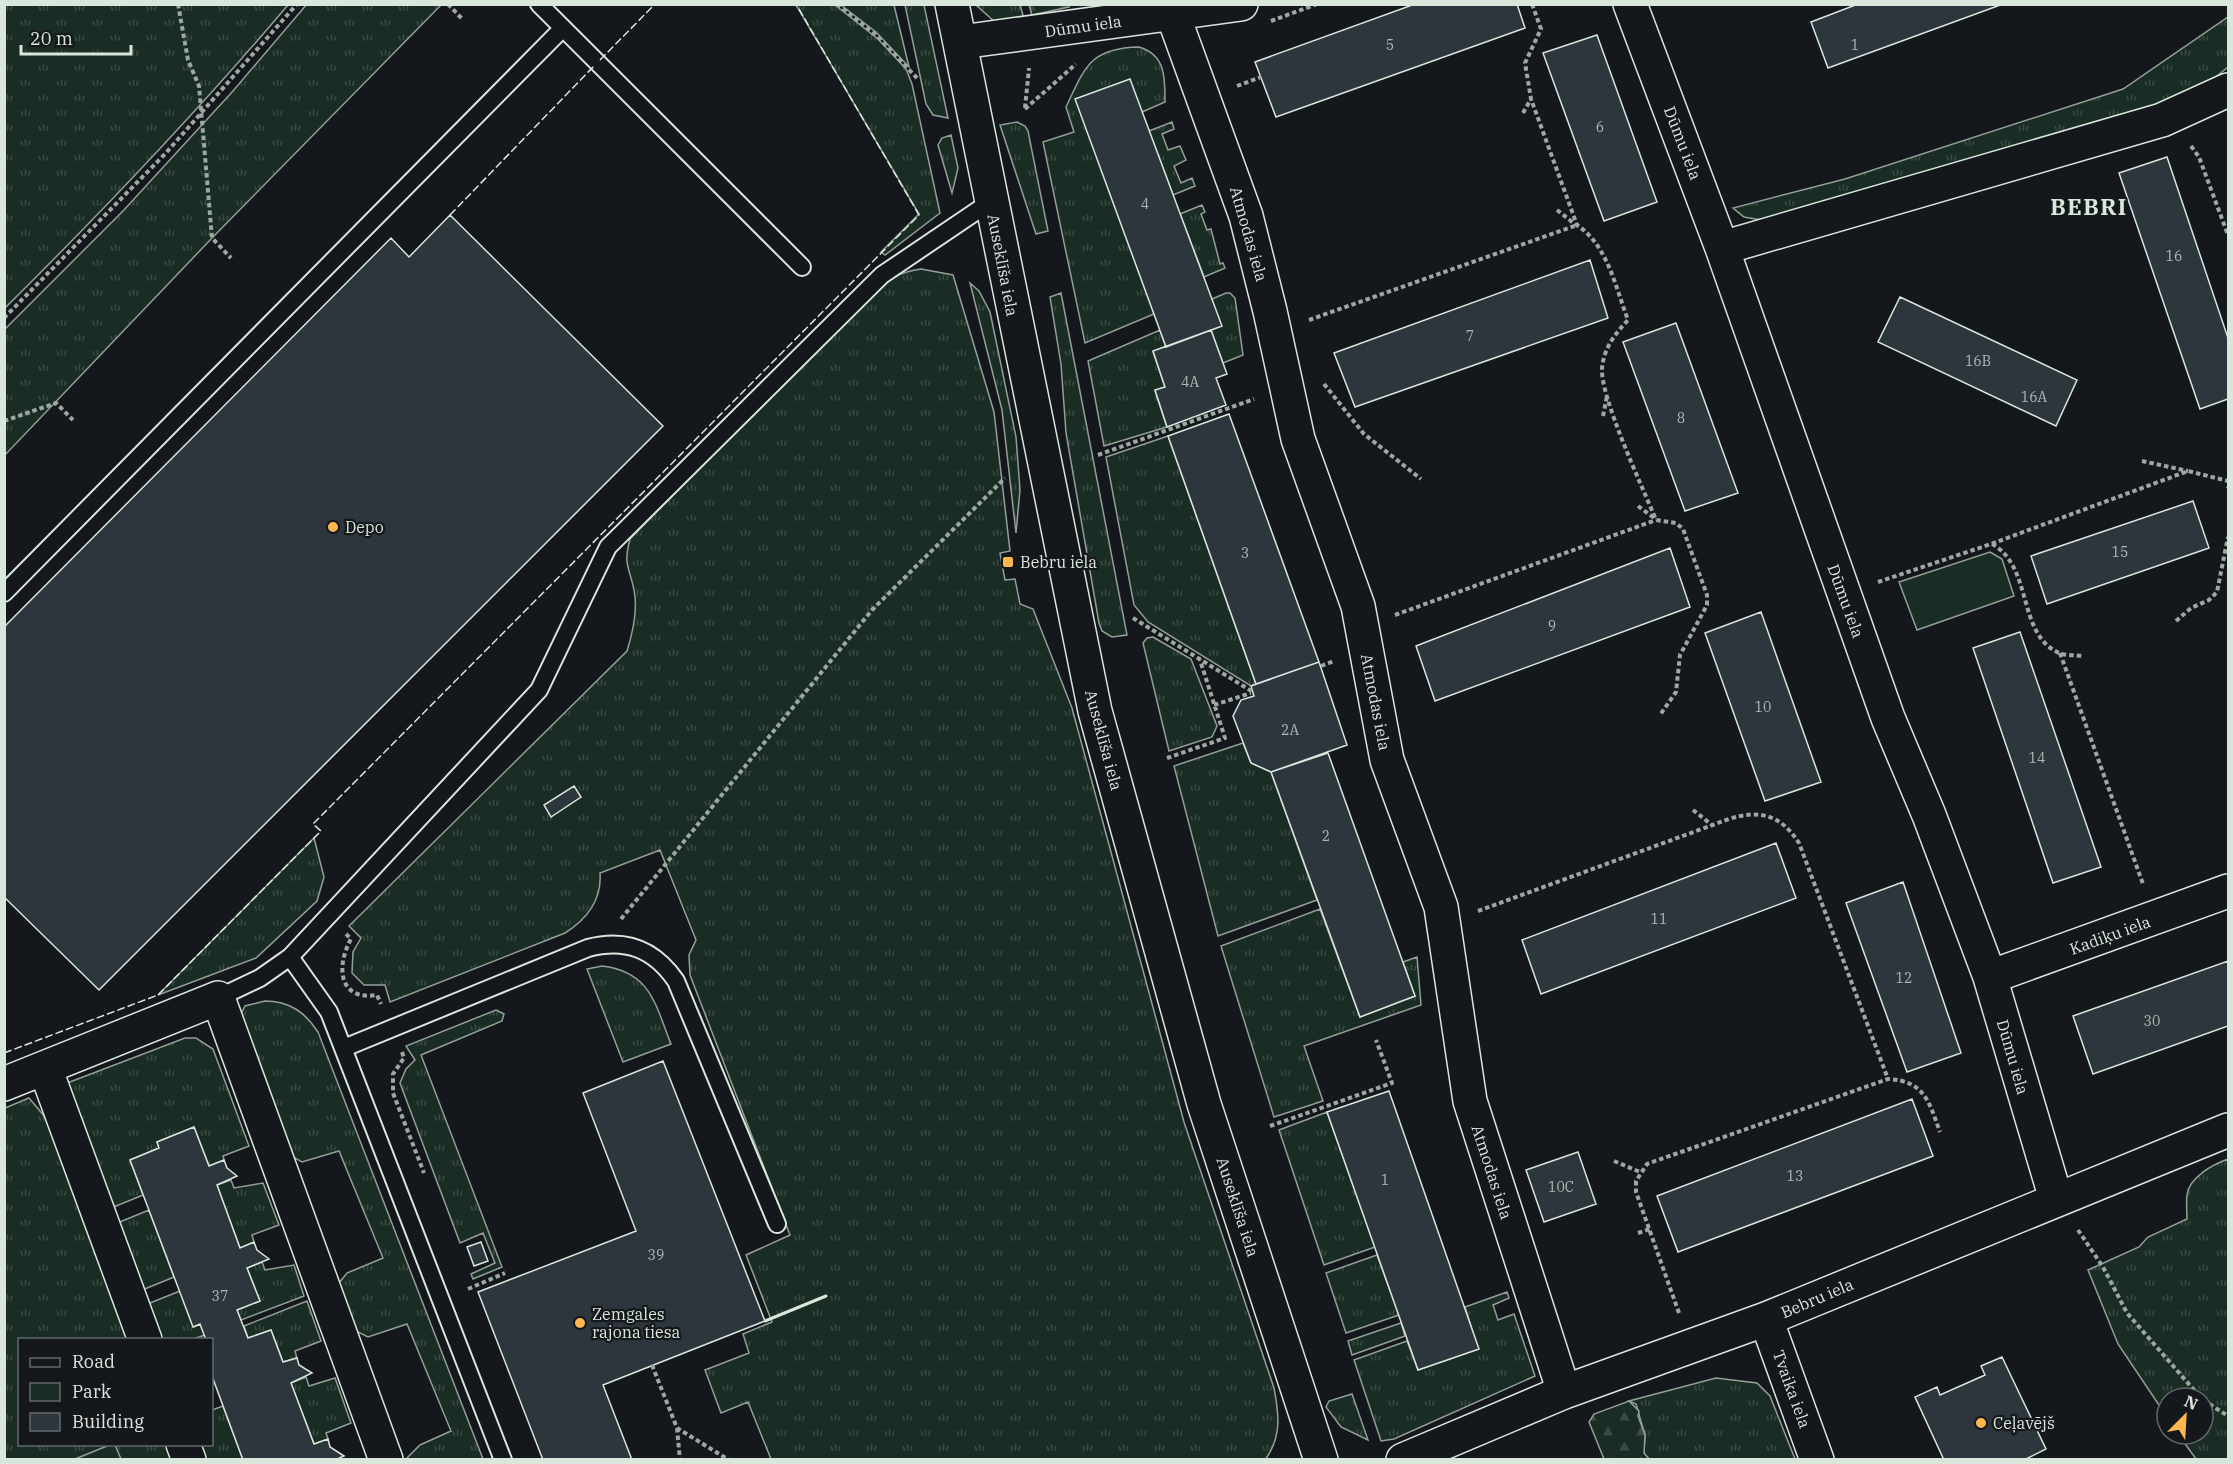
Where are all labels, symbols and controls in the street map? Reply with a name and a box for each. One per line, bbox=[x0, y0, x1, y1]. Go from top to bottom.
street label: Dūmu iela bbox=[1043, 11, 1123, 41]
scale bar bbox=[21, 18, 130, 56]
text: 20 m bbox=[30, 27, 73, 50]
house number: 5 bbox=[1386, 36, 1394, 54]
house number: 1 bbox=[1851, 36, 1859, 54]
street label: Dūmu iela bbox=[1660, 103, 1706, 183]
house number: 6 bbox=[1596, 118, 1604, 136]
street label: Atmodas iela bbox=[1226, 184, 1272, 284]
district label: BEBRI bbox=[2050, 192, 2128, 221]
house number: 4 bbox=[1141, 195, 1149, 213]
street label: Auseklīša iela bbox=[983, 212, 1023, 318]
house number: 16 bbox=[2166, 247, 2182, 265]
house number: 7 bbox=[1466, 327, 1474, 345]
house number: 16B bbox=[1965, 352, 1991, 370]
house number: 4A bbox=[1181, 373, 1199, 391]
house number: 16A bbox=[2021, 388, 2048, 406]
house number: 8 bbox=[1677, 409, 1685, 427]
place label: Depo bbox=[345, 517, 384, 537]
marker: Depo bbox=[326, 520, 340, 534]
house number: 15 bbox=[2112, 543, 2128, 561]
house number: 3 bbox=[1241, 544, 1249, 562]
place label: Bebru iela bbox=[1020, 552, 1097, 572]
marker: Bebru iela bbox=[1001, 555, 1015, 569]
street label: Dūmu iela bbox=[1823, 561, 1869, 641]
house number: 9 bbox=[1548, 617, 1556, 635]
street label: Atmodas iela bbox=[1357, 652, 1395, 752]
street label: Auseklīša iela bbox=[1081, 687, 1127, 793]
house number: 10 bbox=[1755, 698, 1771, 716]
house number: 2A bbox=[1281, 721, 1299, 739]
house number: 14 bbox=[2029, 749, 2045, 767]
house number: 2 bbox=[1322, 827, 1330, 845]
house number: 11 bbox=[1651, 910, 1667, 928]
street label: Kadiķu iela bbox=[2067, 911, 2153, 959]
house number: 12 bbox=[1896, 969, 1912, 987]
house number: 30 bbox=[2144, 1012, 2160, 1030]
street label: Dūmu iela bbox=[1993, 1017, 2033, 1097]
street label: Atmodas iela bbox=[1467, 1122, 1517, 1222]
street label: Auseklīša iela bbox=[1212, 1155, 1264, 1260]
house number: 13 bbox=[1787, 1167, 1803, 1185]
house number: 1 bbox=[1381, 1171, 1389, 1189]
house number: 10C bbox=[1548, 1178, 1574, 1196]
house number: 39 bbox=[648, 1246, 664, 1264]
street label: Bebru iela bbox=[1778, 1274, 1857, 1322]
house number: 37 bbox=[212, 1287, 228, 1305]
place label: Zemgales rajona tiesa bbox=[592, 1304, 680, 1342]
marker: Zemgales rajona tiesa bbox=[573, 1316, 587, 1330]
legend bbox=[18, 1338, 213, 1446]
street label: Tvaika iela bbox=[1769, 1347, 1815, 1431]
text: Road bbox=[72, 1350, 115, 1373]
text: Park bbox=[72, 1380, 112, 1403]
north arrow bbox=[2155, 1386, 2215, 1446]
text: N bbox=[2181, 1391, 2201, 1414]
text: Building bbox=[72, 1410, 144, 1433]
place label: Ceļavējš bbox=[1993, 1413, 2055, 1433]
marker: Ceļavējš bbox=[1974, 1416, 1988, 1430]

